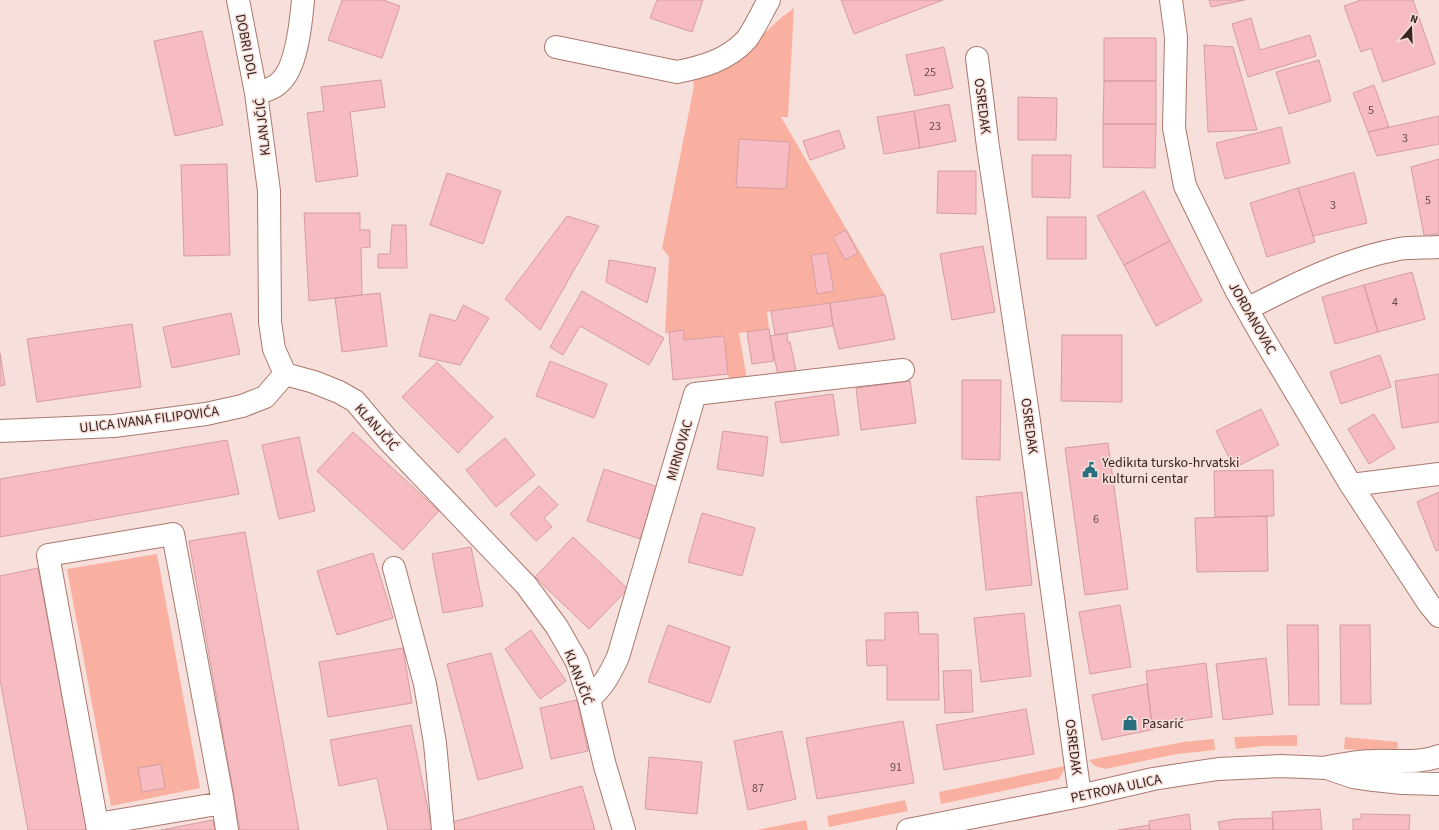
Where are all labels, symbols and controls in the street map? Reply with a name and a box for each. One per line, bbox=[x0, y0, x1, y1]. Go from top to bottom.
north arrow bbox=[1391, 8, 1431, 48]
text: N bbox=[1408, 11, 1420, 27]
street label: DOBRI DOL bbox=[230, 12, 262, 80]
house number: 25 bbox=[924, 64, 936, 81]
street label: OSREDAK bbox=[969, 77, 995, 136]
street label: KLANJČIĆ bbox=[250, 97, 276, 157]
house number: 5 bbox=[1368, 102, 1374, 119]
house number: 23 bbox=[929, 118, 941, 135]
house number: 3 bbox=[1402, 130, 1408, 147]
house number: 5 bbox=[1425, 192, 1431, 209]
house number: 3 bbox=[1330, 197, 1336, 214]
street label: JORDANOVAC bbox=[1223, 279, 1281, 358]
house number: 4 bbox=[1392, 294, 1398, 311]
street label: OSREDAK bbox=[1015, 397, 1043, 456]
street label: KLANJČIĆ bbox=[349, 399, 403, 456]
street label: ULICA IVANA FILIPOVIĆA bbox=[78, 401, 220, 438]
street label: MIRNOVAC bbox=[662, 417, 698, 483]
place label: Yedikıta tursko-hrvatski kulturni centar bbox=[1101, 453, 1239, 489]
public building icon: Yedikıta tursko-hrvatski kulturni centar bbox=[1081, 461, 1099, 479]
house number: 6 bbox=[1093, 511, 1099, 528]
street label: KLANJČIĆ bbox=[558, 647, 598, 708]
shop icon: Pasarić bbox=[1121, 714, 1139, 732]
place label: Pasarić bbox=[1142, 714, 1185, 734]
street label: OSREDAK bbox=[1060, 718, 1086, 777]
house number: 91 bbox=[890, 759, 902, 776]
street label: PETROVA ULICA bbox=[1069, 770, 1164, 808]
house number: 87 bbox=[752, 780, 764, 797]

